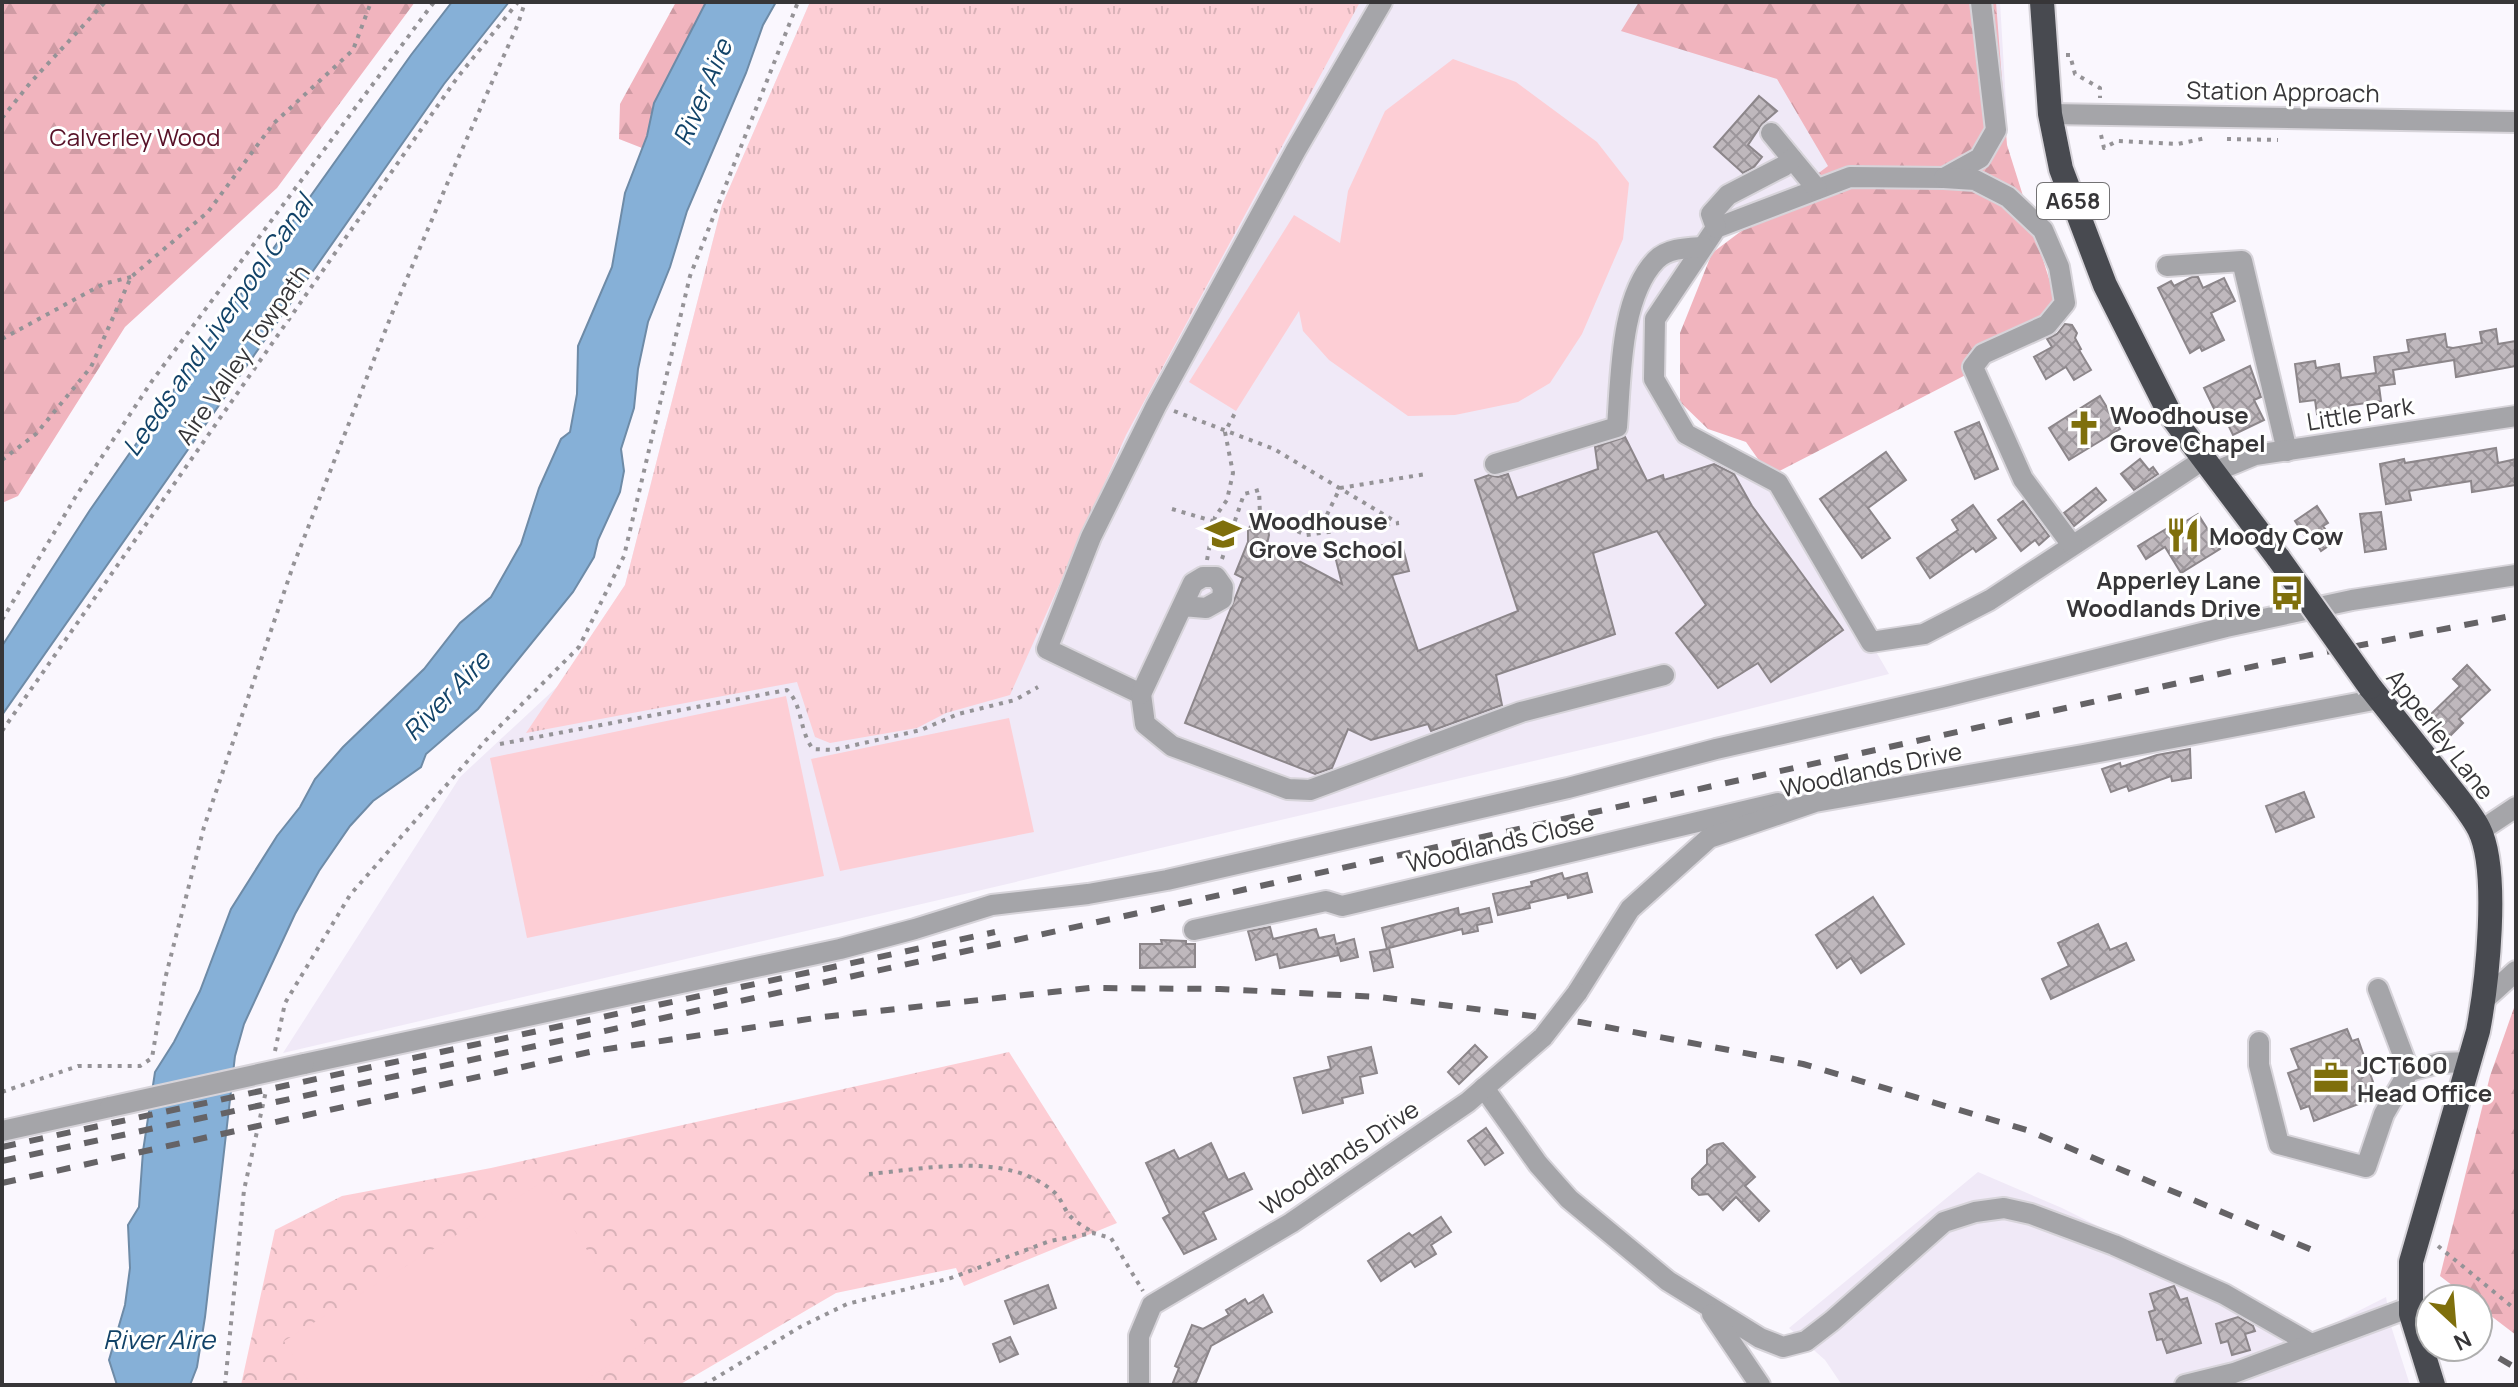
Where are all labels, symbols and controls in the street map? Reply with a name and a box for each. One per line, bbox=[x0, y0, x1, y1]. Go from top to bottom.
water label: River Aire bbox=[664, 32, 741, 150]
street label: Station Approach bbox=[2186, 73, 2380, 109]
park label: Calverley Wood bbox=[50, 120, 220, 153]
road number: A658 bbox=[2037, 183, 2109, 219]
water label: Leeds and Liverpool Canal bbox=[113, 185, 323, 463]
street label: Aire Valley Towpath bbox=[167, 257, 317, 451]
street label: Little Park bbox=[2304, 388, 2417, 438]
place label: Woodhouse Grove Chapel bbox=[2110, 398, 2266, 459]
church icon: Woodhouse Grove Chapel bbox=[2065, 409, 2103, 447]
place label: Woodhouse Grove School bbox=[1249, 504, 1403, 565]
school or university icon: Woodhouse Grove School bbox=[1204, 515, 1242, 553]
restaurant icon: Moody Cow bbox=[2164, 516, 2202, 554]
place label: Moody Cow bbox=[2209, 519, 2344, 552]
place label: Apperley Lane Woodlands Drive bbox=[2066, 563, 2261, 624]
bus stop icon: Apperley Lane Woodlands Drive bbox=[2268, 574, 2306, 612]
water label: River Aire bbox=[394, 641, 499, 748]
street label: Apperley Lane bbox=[2380, 662, 2502, 806]
street label: Woodlands Drive bbox=[1777, 734, 1965, 804]
street label: Woodlands Close bbox=[1403, 804, 1597, 880]
place label: JCT600 Head Office bbox=[2357, 1048, 2492, 1109]
office icon: JCT600 Head Office bbox=[2312, 1059, 2350, 1097]
street label: Woodlands Drive bbox=[1253, 1092, 1425, 1222]
north arrow bbox=[2414, 1283, 2494, 1363]
water label: River Aire bbox=[103, 1321, 217, 1357]
text: N bbox=[2449, 1324, 2476, 1358]

